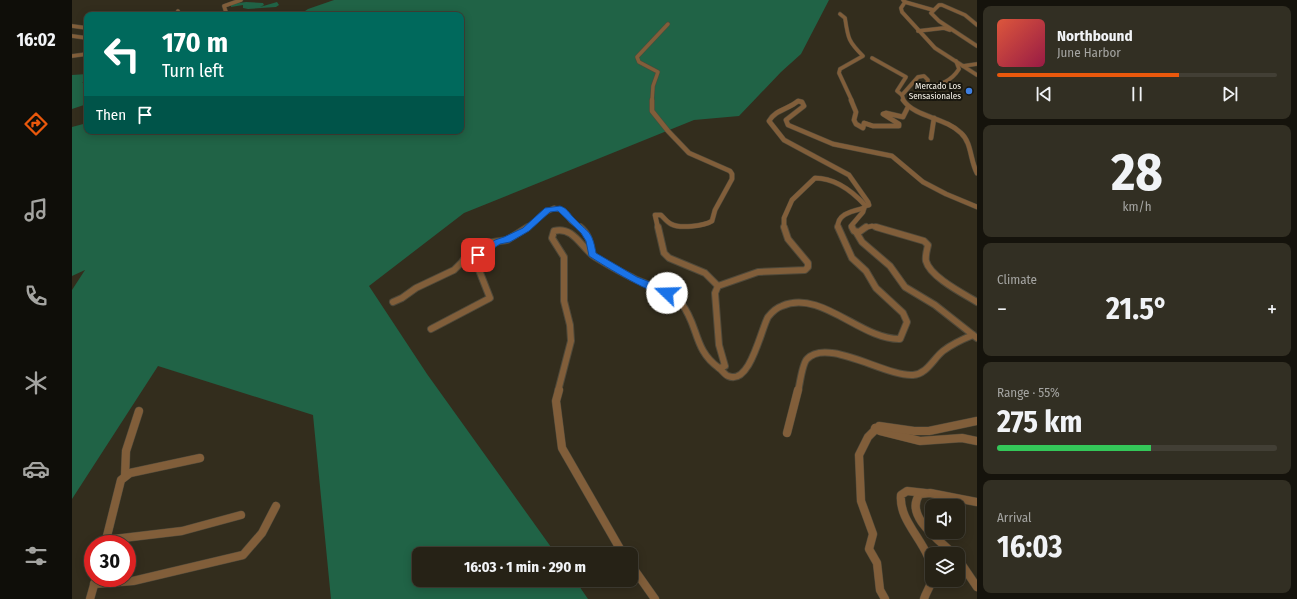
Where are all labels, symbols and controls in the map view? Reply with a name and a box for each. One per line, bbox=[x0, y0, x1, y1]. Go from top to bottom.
text: 170 m bbox=[162, 26, 228, 59]
text: Northbound bbox=[1057, 27, 1133, 45]
icon: left bbox=[96, 28, 148, 80]
text: 16:02 bbox=[16, 29, 56, 51]
text: June Harbor bbox=[1057, 45, 1121, 60]
text: Turn left bbox=[162, 60, 224, 82]
place label: Mercado Los Sensasionales bbox=[909, 81, 961, 101]
icon: previous bbox=[1033, 83, 1055, 105]
icon: pause bbox=[1126, 83, 1148, 105]
icon: next bbox=[1219, 83, 1241, 105]
marker: Mercado Los Sensasionales bbox=[964, 86, 974, 96]
icon: arrive bbox=[134, 104, 156, 126]
text: Then bbox=[96, 106, 126, 124]
icon: directions bbox=[22, 110, 50, 138]
text: 28 bbox=[1111, 141, 1163, 204]
icon: music bbox=[22, 196, 50, 224]
text: km/h bbox=[1123, 199, 1152, 214]
pin bbox=[461, 238, 495, 272]
icon: arrive bbox=[467, 244, 489, 266]
position arrow bbox=[646, 272, 688, 314]
text: Climate bbox=[997, 272, 1037, 287]
icon: phone bbox=[22, 282, 50, 310]
text: 21.5° bbox=[1106, 291, 1168, 327]
text: − bbox=[997, 296, 1007, 323]
text: + bbox=[1267, 296, 1277, 323]
icon: climate bbox=[22, 369, 50, 397]
text: Range · 55% bbox=[997, 385, 1060, 400]
text: 275 km bbox=[997, 404, 1082, 440]
icon: car bbox=[22, 455, 50, 483]
map controls bbox=[925, 499, 965, 587]
button: sound bbox=[925, 499, 965, 539]
text: Arrival bbox=[997, 510, 1031, 525]
text: 16:03 bbox=[997, 529, 1063, 565]
speed limit sign: 30 bbox=[84, 535, 136, 587]
icon: filters bbox=[22, 542, 50, 570]
button: layers bbox=[925, 547, 965, 587]
text: 16:03 · 1 min · 290 m bbox=[464, 558, 586, 576]

